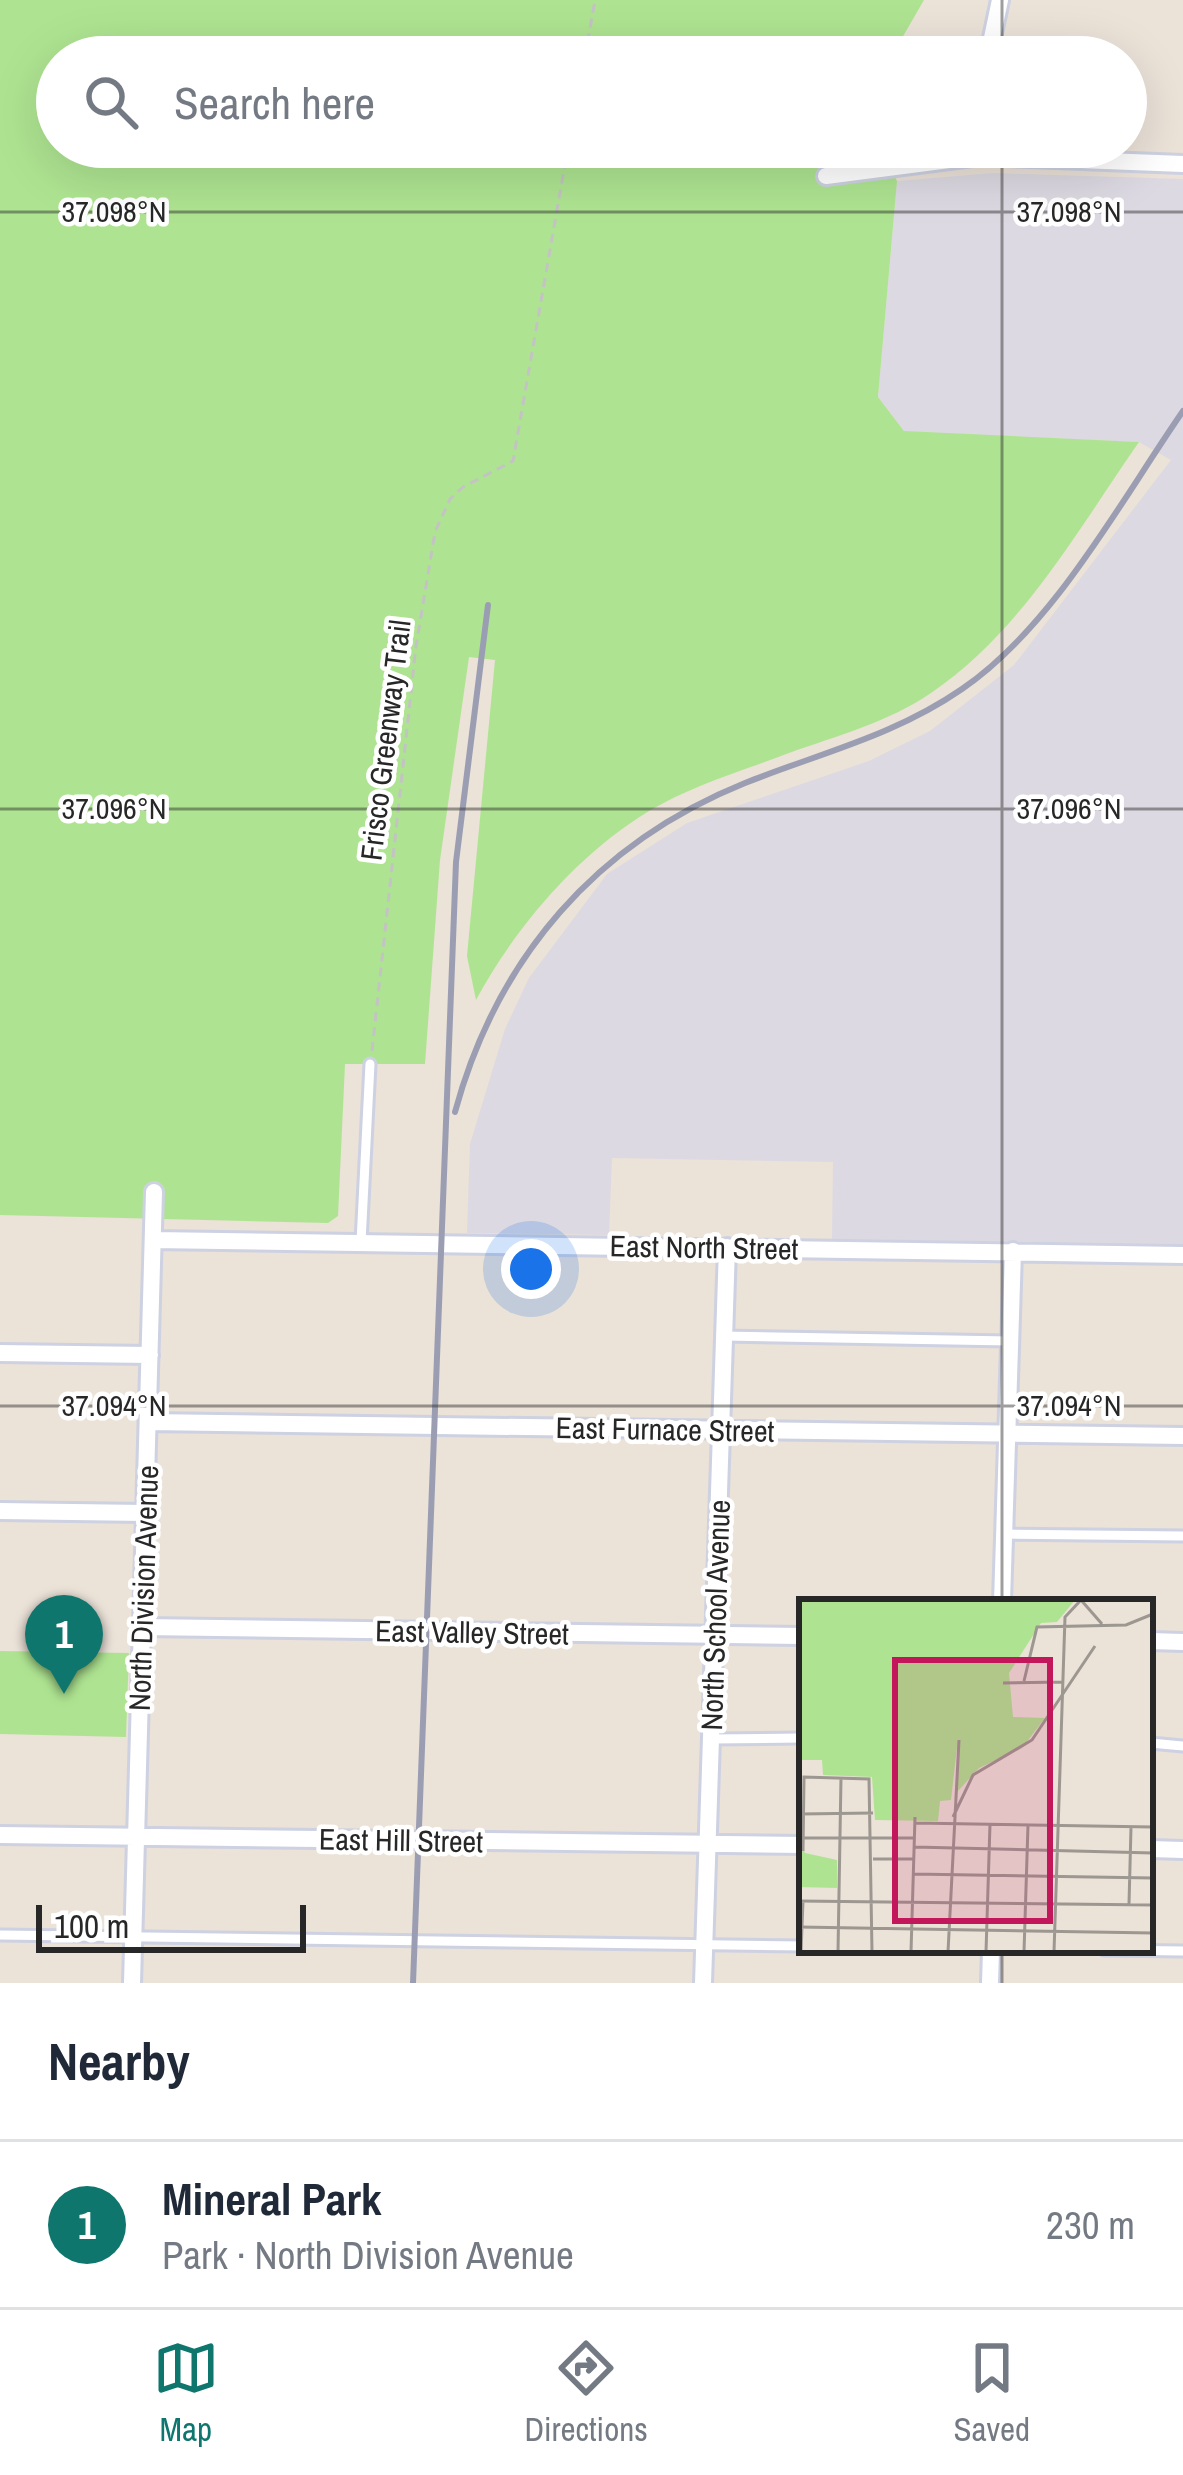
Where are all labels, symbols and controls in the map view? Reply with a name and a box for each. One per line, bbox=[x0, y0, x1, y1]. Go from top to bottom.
search box bbox=[36, 36, 1147, 168]
icon: search bbox=[78, 69, 144, 135]
text: Search here bbox=[174, 72, 375, 133]
text: 37.098°N bbox=[62, 191, 167, 231]
text: 37.098°N bbox=[1017, 191, 1122, 231]
street label: Frisco Greenway Trail bbox=[350, 617, 420, 863]
text: 37.096°N bbox=[62, 788, 167, 828]
text: 37.096°N bbox=[1017, 788, 1122, 828]
street label: East North Street bbox=[609, 1225, 799, 1269]
your location bbox=[501, 1239, 561, 1299]
text: 37.094°N bbox=[62, 1385, 167, 1425]
text: 37.094°N bbox=[1017, 1385, 1122, 1425]
street label: East Furnace Street bbox=[555, 1407, 775, 1451]
street label: North Division Avenue bbox=[119, 1465, 167, 1711]
street label: North School Avenue bbox=[691, 1499, 739, 1731]
pin: 1 bbox=[25, 1595, 103, 1694]
inset map bbox=[799, 1599, 1153, 1953]
street label: East Valley Street bbox=[375, 1610, 569, 1654]
street label: East Hill Street bbox=[319, 1819, 484, 1861]
scale bar bbox=[36, 1899, 306, 1952]
text: 100 m bbox=[54, 1904, 129, 1948]
text: Nearby bbox=[48, 2027, 190, 2096]
text: Mineral Park bbox=[162, 2168, 381, 2229]
text: 1 bbox=[78, 2199, 96, 2251]
text: 230 m bbox=[1046, 2199, 1135, 2251]
text: Park · North Division Avenue bbox=[162, 2229, 574, 2281]
tab: Map bbox=[153, 2335, 219, 2451]
tab: Directions bbox=[524, 2335, 648, 2451]
tab: Saved bbox=[953, 2335, 1030, 2451]

